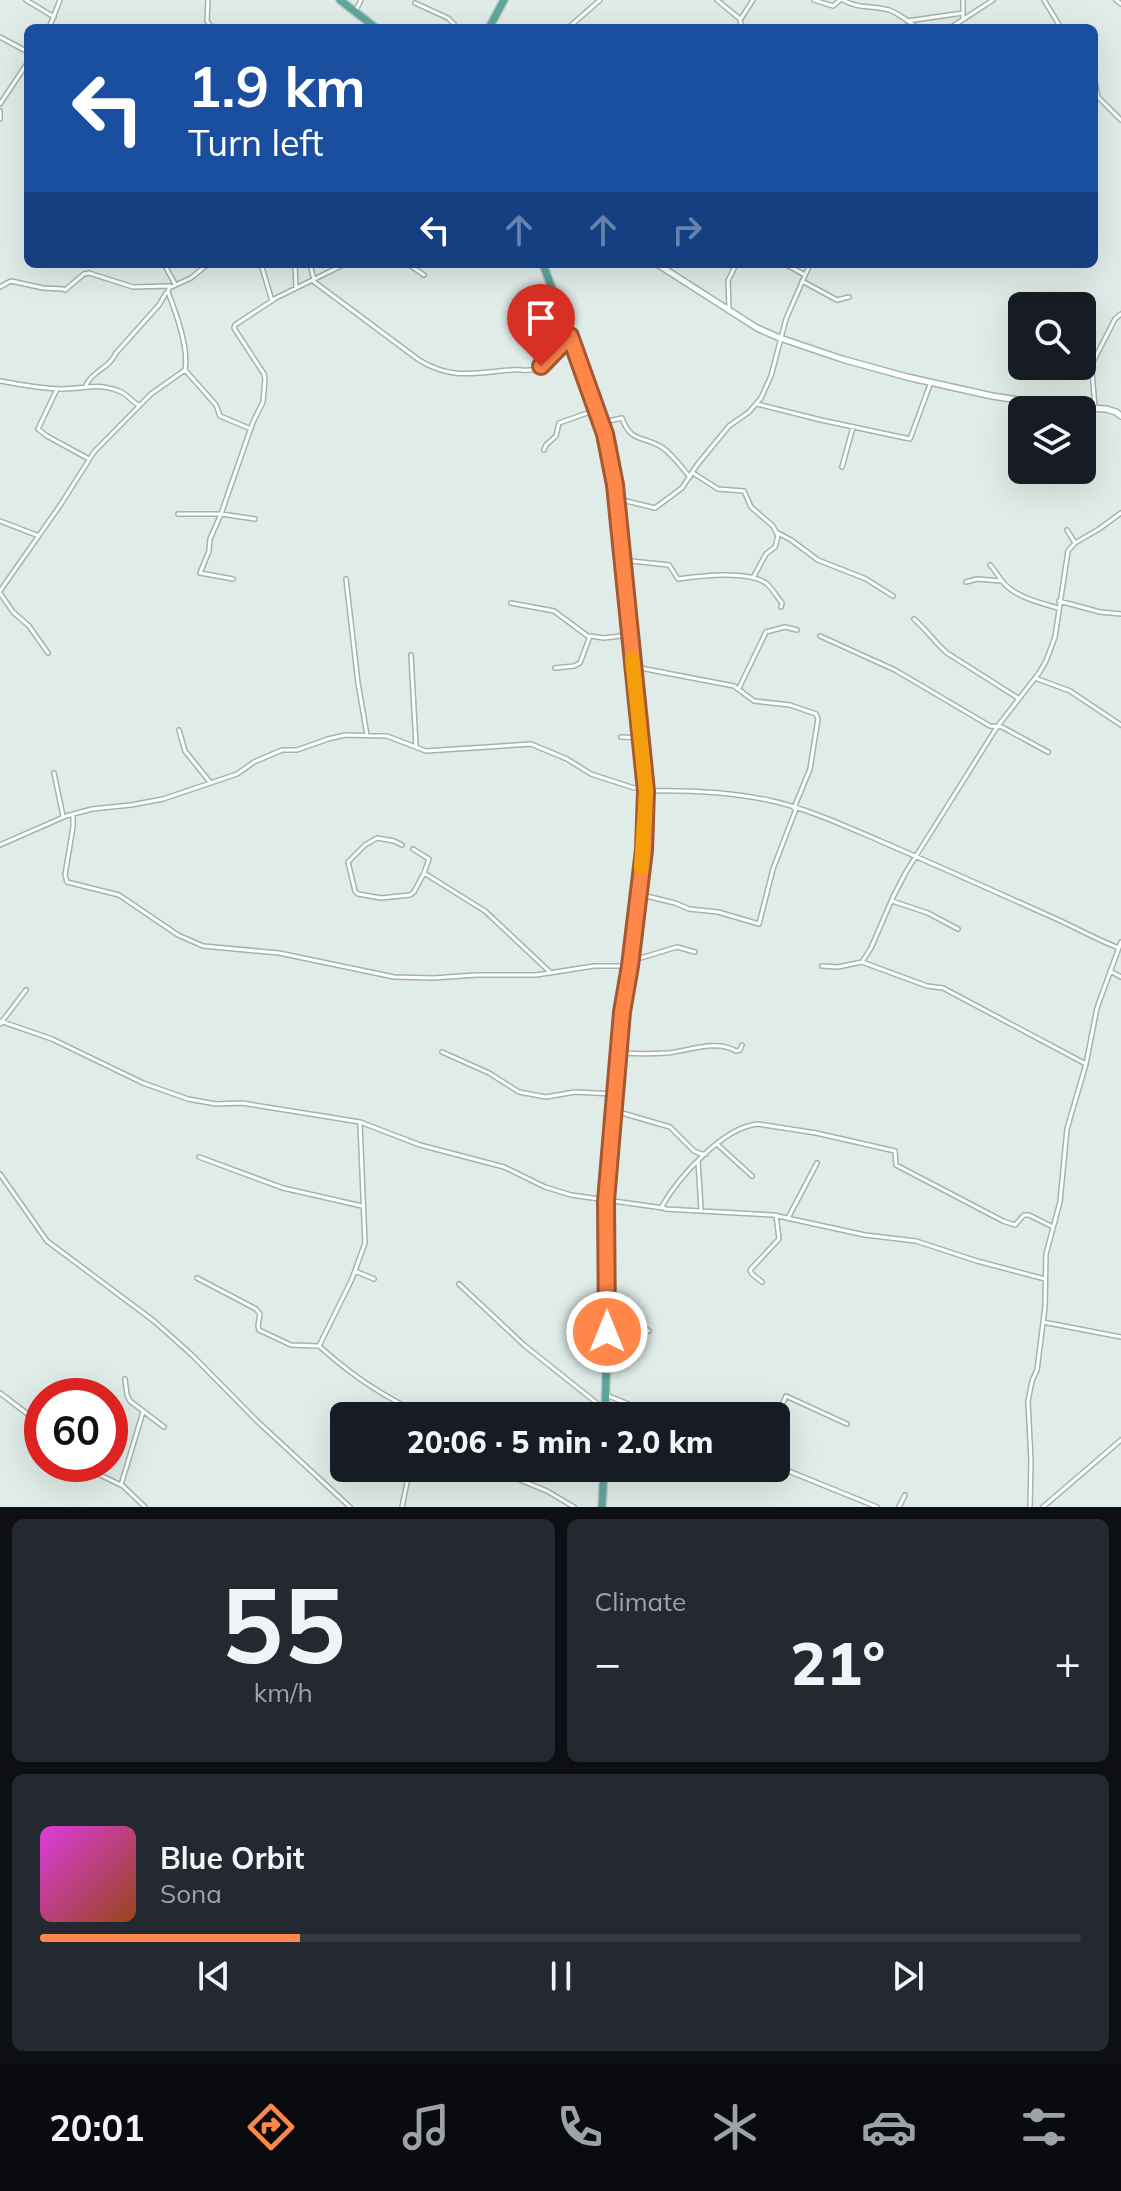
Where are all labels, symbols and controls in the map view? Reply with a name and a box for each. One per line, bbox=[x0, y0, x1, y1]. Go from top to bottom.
text: 1.9 km bbox=[188, 51, 366, 121]
icon: left bbox=[56, 56, 160, 160]
text: Turn left bbox=[188, 120, 324, 165]
icon: left bbox=[413, 208, 457, 252]
icon: ahead bbox=[497, 208, 541, 252]
icon: ahead bbox=[581, 208, 625, 252]
icon: right bbox=[665, 208, 709, 252]
pin bbox=[507, 284, 575, 366]
map controls bbox=[1008, 292, 1096, 484]
button: search bbox=[1008, 292, 1096, 380]
icon: arrive bbox=[519, 296, 563, 340]
button: layers bbox=[1008, 396, 1096, 484]
position arrow bbox=[565, 1290, 649, 1374]
speed limit sign: 60 bbox=[24, 1378, 128, 1482]
text: 20:06 · 5 min · 2.0 km bbox=[407, 1423, 713, 1461]
text: 55 bbox=[221, 1558, 346, 1689]
text: Climate bbox=[595, 1585, 686, 1618]
text: 21° bbox=[790, 1625, 885, 1700]
text: − bbox=[595, 1635, 621, 1690]
text: + bbox=[1055, 1635, 1081, 1690]
text: km/h bbox=[254, 1676, 313, 1709]
text: Blue Orbit bbox=[160, 1839, 304, 1877]
text: Sona bbox=[160, 1877, 222, 1910]
icon: previous bbox=[192, 1954, 236, 1998]
icon: pause bbox=[539, 1954, 583, 1998]
icon: next bbox=[886, 1954, 930, 1998]
icon: directions bbox=[243, 2099, 299, 2155]
icon: music bbox=[398, 2099, 454, 2155]
icon: phone bbox=[552, 2099, 608, 2155]
icon: climate bbox=[707, 2099, 763, 2155]
icon: car bbox=[861, 2099, 917, 2155]
icon: filters bbox=[1016, 2099, 1072, 2155]
text: 20:01 bbox=[49, 2105, 145, 2150]

